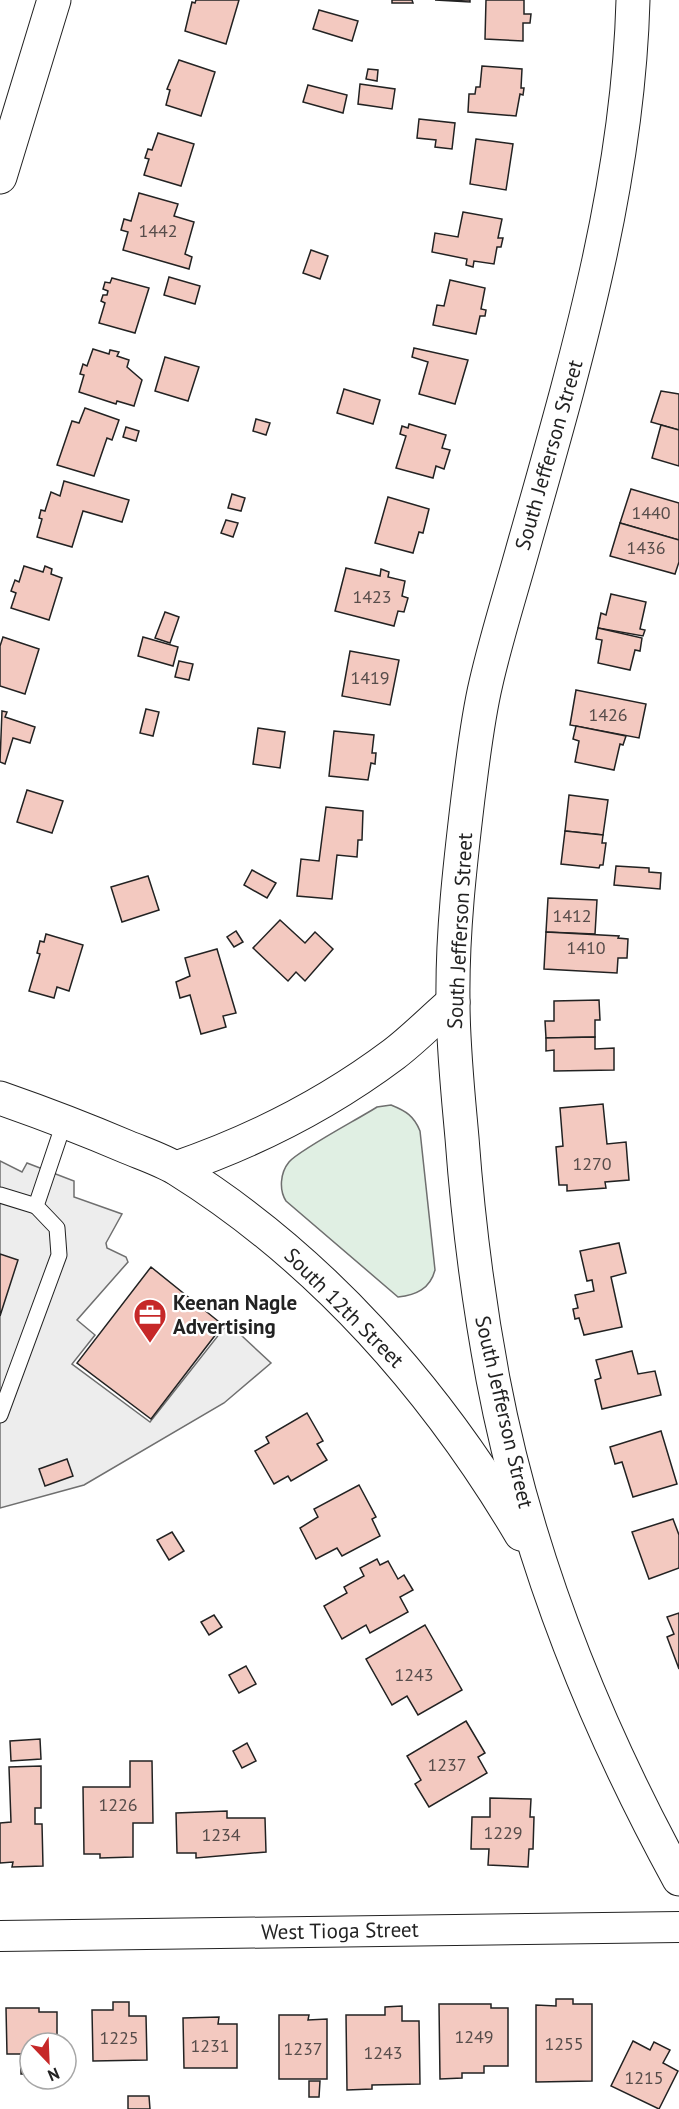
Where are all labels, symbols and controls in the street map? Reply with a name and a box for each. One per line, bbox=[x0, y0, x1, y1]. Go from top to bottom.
house number: 1442 bbox=[138, 219, 178, 242]
street label: South Jefferson Street bbox=[508, 357, 589, 553]
house number: 1440 bbox=[631, 501, 671, 524]
house number: 1436 bbox=[626, 536, 666, 559]
house number: 1423 bbox=[352, 585, 392, 608]
house number: 1419 bbox=[350, 666, 390, 689]
house number: 1426 bbox=[588, 703, 628, 726]
street label: South Jefferson Street bbox=[441, 832, 478, 1030]
house number: 1412 bbox=[552, 904, 592, 927]
house number: 1410 bbox=[566, 936, 606, 959]
house number: 1270 bbox=[572, 1152, 612, 1175]
street label: South 12th Street bbox=[279, 1242, 410, 1373]
place label: Keenan Nagle Advertising bbox=[173, 1289, 297, 1340]
office icon: Keenan Nagle Advertising bbox=[132, 1297, 168, 1344]
street label: South Jefferson Street bbox=[469, 1313, 540, 1511]
house number: 1243 bbox=[394, 1663, 434, 1686]
house number: 1237 bbox=[427, 1753, 467, 1776]
house number: 1226 bbox=[98, 1793, 138, 1816]
house number: 1229 bbox=[483, 1821, 523, 1844]
house number: 1234 bbox=[201, 1823, 241, 1846]
street label: West Tioga Street bbox=[261, 1916, 419, 1945]
house number: 1249 bbox=[454, 2025, 494, 2048]
house number: 1225 bbox=[99, 2026, 139, 2049]
north arrow bbox=[18, 2031, 78, 2091]
house number: 1255 bbox=[544, 2032, 584, 2055]
house number: 1231 bbox=[190, 2034, 230, 2057]
house number: 1237 bbox=[283, 2037, 323, 2060]
house number: 1243 bbox=[363, 2041, 403, 2064]
text: N bbox=[45, 2064, 63, 2086]
house number: 1215 bbox=[624, 2066, 664, 2089]

